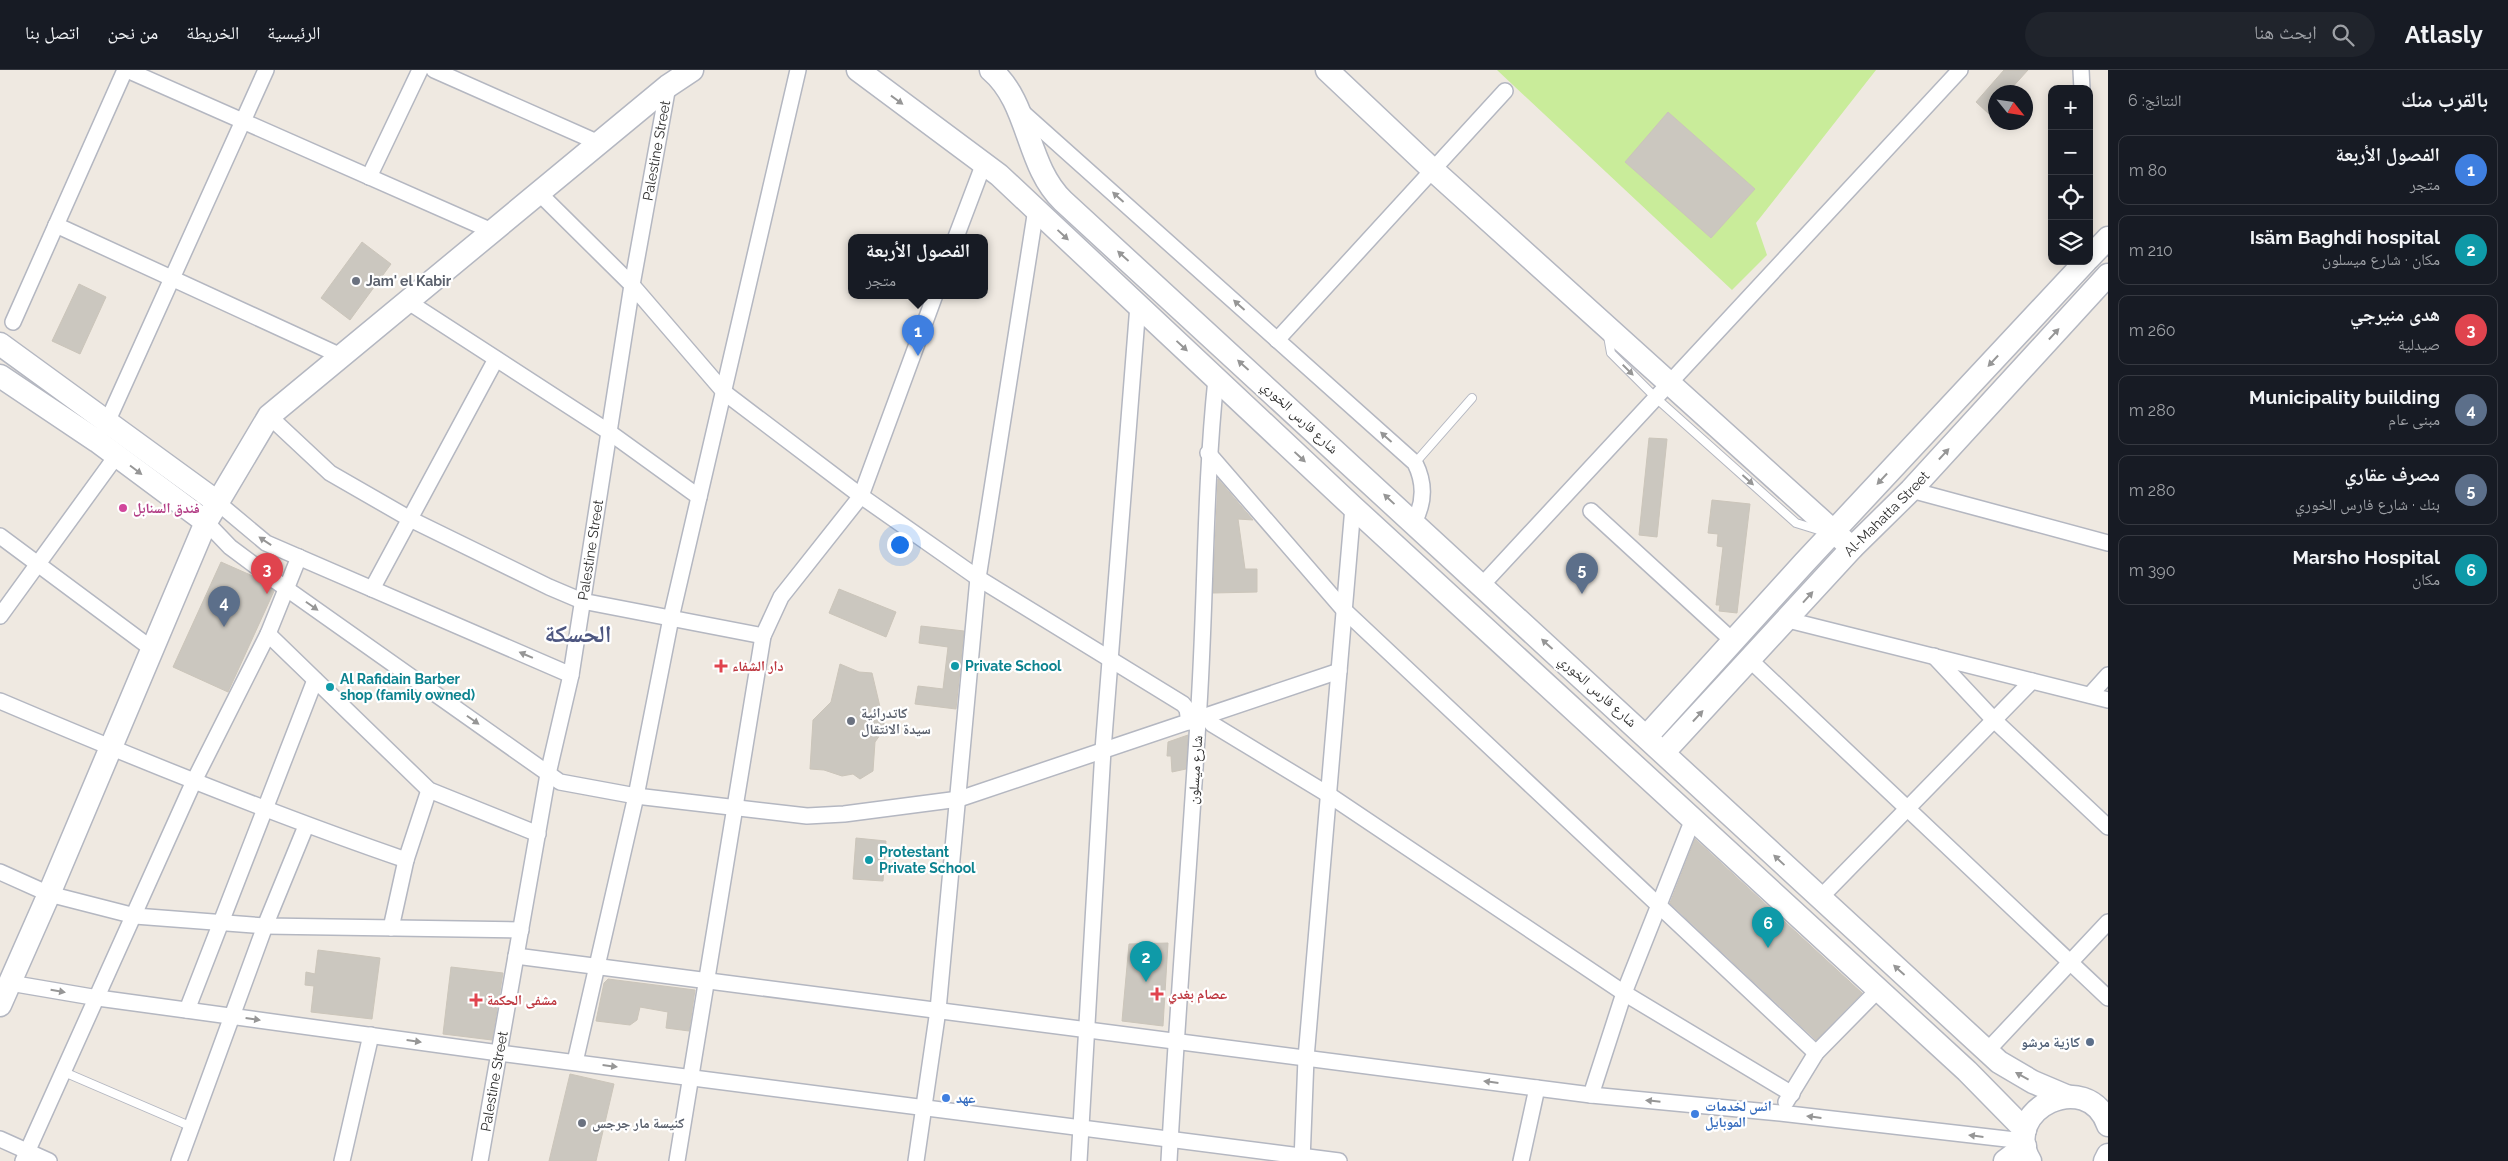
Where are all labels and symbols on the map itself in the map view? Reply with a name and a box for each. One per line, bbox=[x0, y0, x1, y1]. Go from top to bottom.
north arrow bbox=[1988, 85, 2033, 130]
one-way arrow bbox=[890, 95, 904, 105]
street label: Palestine Street bbox=[639, 99, 673, 202]
one-way arrow bbox=[1112, 191, 1124, 203]
one-way arrow bbox=[1057, 229, 1069, 241]
one-way arrow bbox=[1117, 250, 1129, 262]
place label: Jam' el Kabir bbox=[366, 273, 452, 289]
marker: Jam' el Kabir bbox=[350, 275, 362, 287]
one-way arrow bbox=[1232, 300, 1245, 311]
pin: 1 bbox=[902, 315, 934, 356]
one-way arrow bbox=[2048, 328, 2059, 340]
one-way arrow bbox=[1175, 340, 1187, 352]
one-way arrow bbox=[1987, 354, 1999, 366]
one-way arrow bbox=[1238, 359, 1250, 371]
one-way arrow bbox=[1622, 364, 1634, 376]
street label: شارع فارس الخوري bbox=[1256, 377, 1342, 459]
one-way arrow bbox=[1380, 431, 1392, 443]
one-way arrow bbox=[1938, 448, 1950, 460]
one-way arrow bbox=[1294, 451, 1306, 463]
one-way arrow bbox=[129, 465, 143, 475]
street label: Al-Mahatta Street bbox=[1840, 468, 1933, 560]
one-way arrow bbox=[1876, 473, 1888, 485]
one-way arrow bbox=[1742, 474, 1754, 486]
one-way arrow bbox=[1383, 493, 1395, 505]
street label: Palestine Street bbox=[575, 498, 606, 602]
place label: فندق السنابل bbox=[133, 500, 200, 517]
marker: فندق السنابل bbox=[117, 502, 129, 514]
your location bbox=[887, 532, 913, 558]
one-way arrow bbox=[258, 536, 272, 546]
pin: 3 bbox=[251, 553, 283, 594]
pin: 5 bbox=[1566, 553, 1598, 594]
pin: 4 bbox=[208, 586, 240, 627]
one-way arrow bbox=[1802, 592, 1814, 604]
one-way arrow bbox=[305, 601, 319, 611]
district label: الحسكة bbox=[545, 619, 611, 648]
one-way arrow bbox=[1541, 638, 1553, 650]
one-way arrow bbox=[519, 651, 533, 659]
street label: شارع فارس الخوري bbox=[1553, 652, 1640, 733]
place label: دار الشفاء bbox=[732, 658, 784, 674]
place label: Private School bbox=[965, 658, 1062, 674]
marker: دار الشفاء bbox=[714, 659, 728, 673]
marker: Private School bbox=[949, 660, 961, 672]
place label: Al Rafidain Barber shop (family owned) bbox=[340, 671, 475, 703]
marker: Al Rafidain Barber shop (family owned) bbox=[324, 681, 336, 693]
place label: كاتدرائية سيدة الانتقال bbox=[861, 705, 931, 737]
one-way arrow bbox=[1692, 711, 1704, 723]
one-way arrow bbox=[466, 715, 479, 726]
marker: كاتدرائية سيدة الانتقال bbox=[845, 715, 857, 727]
street label: شارع ميسلون bbox=[1185, 735, 1207, 805]
place label: Protestant Private School bbox=[879, 844, 976, 876]
marker: Protestant Private School bbox=[863, 854, 875, 866]
one-way arrow bbox=[1773, 854, 1785, 866]
pin: 6 bbox=[1752, 907, 1784, 948]
pin: 2 bbox=[1130, 941, 1162, 982]
one-way arrow bbox=[1893, 964, 1905, 976]
place label: عصام بغدي bbox=[1168, 986, 1227, 1005]
marker: عصام بغدي bbox=[1150, 987, 1164, 1001]
one-way arrow bbox=[50, 988, 66, 996]
place label: مشفى الحكمة bbox=[487, 992, 557, 1009]
marker: مشفى الحكمة bbox=[469, 993, 483, 1007]
one-way arrow bbox=[246, 1016, 262, 1024]
street label: Palestine Street bbox=[477, 1029, 511, 1133]
place label: كازية مرشو bbox=[2021, 1034, 2080, 1050]
marker: كازية مرشو bbox=[2084, 1036, 2096, 1048]
one-way arrow bbox=[407, 1038, 423, 1046]
one-way arrow bbox=[603, 1062, 619, 1070]
one-way arrow bbox=[2015, 1071, 2028, 1080]
one-way arrow bbox=[1483, 1078, 1499, 1086]
place label: عهد bbox=[956, 1090, 976, 1107]
marker: عهد bbox=[940, 1092, 952, 1104]
one-way arrow bbox=[1644, 1097, 1660, 1105]
place label: انس لخدمات الموبايل bbox=[1705, 1098, 1772, 1131]
marker: انس لخدمات الموبايل bbox=[1689, 1108, 1701, 1120]
one-way arrow bbox=[1806, 1113, 1822, 1121]
place label: كنيسة مار جرجس bbox=[592, 1115, 685, 1132]
marker: كنيسة مار جرجس bbox=[576, 1117, 588, 1129]
one-way arrow bbox=[1968, 1132, 1984, 1140]

